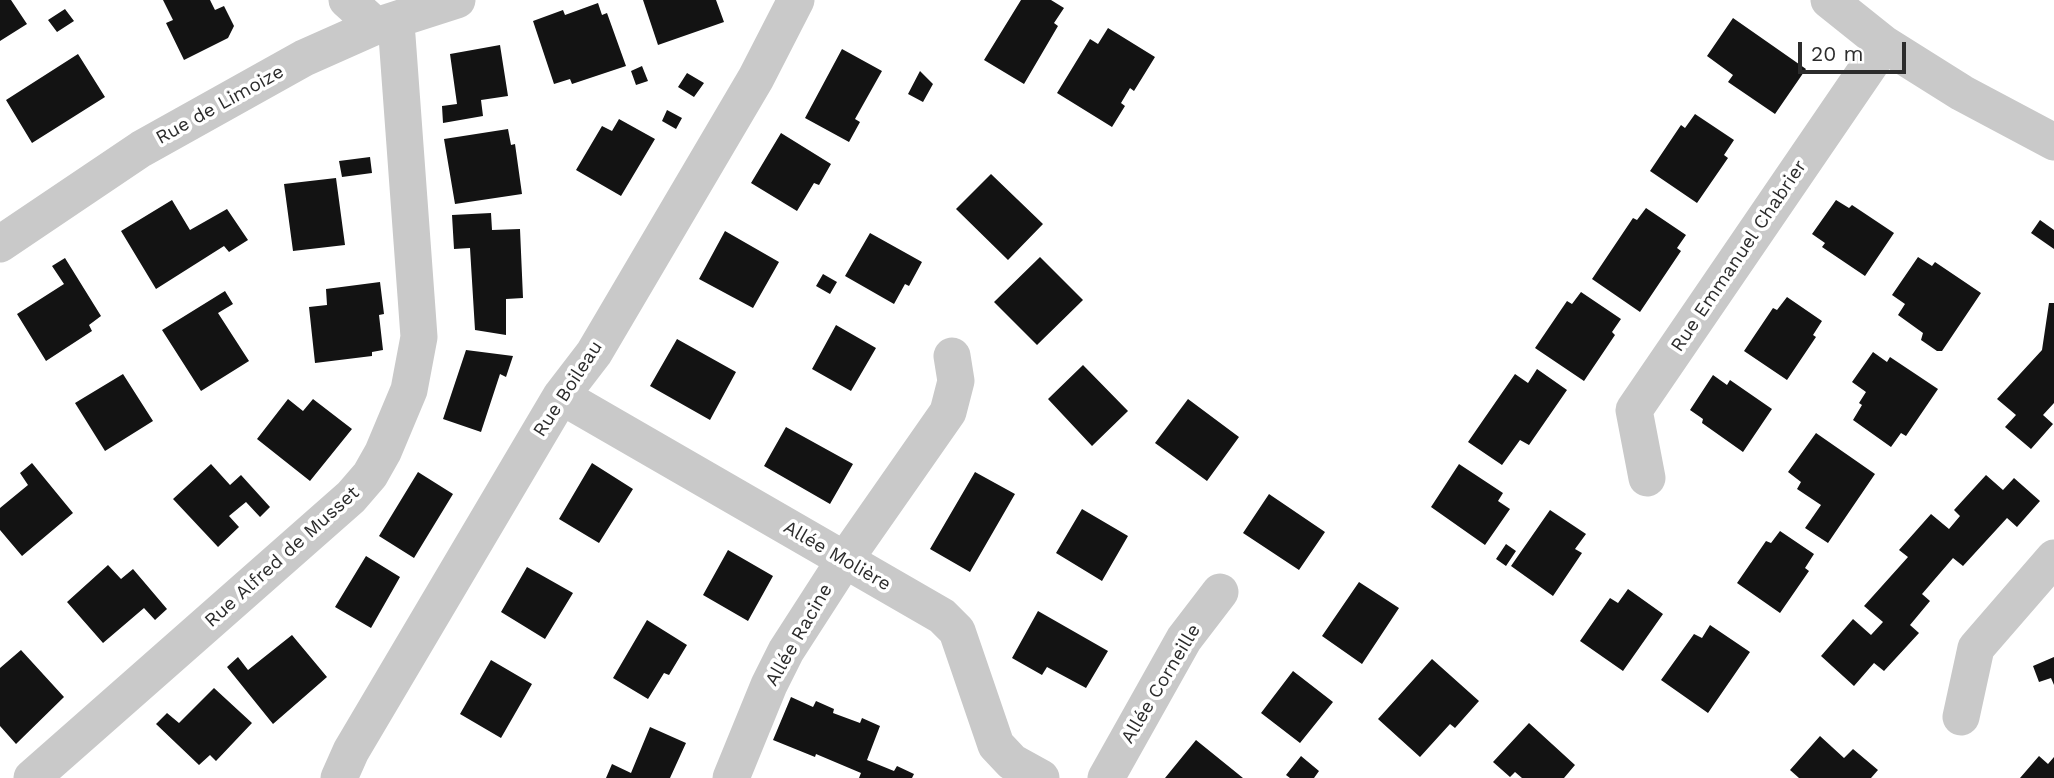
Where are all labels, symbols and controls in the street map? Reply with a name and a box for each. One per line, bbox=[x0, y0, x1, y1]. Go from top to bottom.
scale bar bbox=[1802, 28, 1910, 72]
text: 20 m bbox=[1811, 41, 1863, 66]
street label: Rue de Limoize bbox=[152, 60, 288, 150]
street label: Rue Emmanuel Chabrier bbox=[1666, 156, 1812, 356]
street label: Rue Boileau bbox=[529, 337, 607, 441]
street label: Rue Alfred de Musset bbox=[200, 482, 364, 632]
street label: Allée Molière bbox=[779, 516, 895, 596]
street label: Allée Racine bbox=[761, 580, 837, 690]
street label: Allée Corneille bbox=[1116, 620, 1206, 748]

